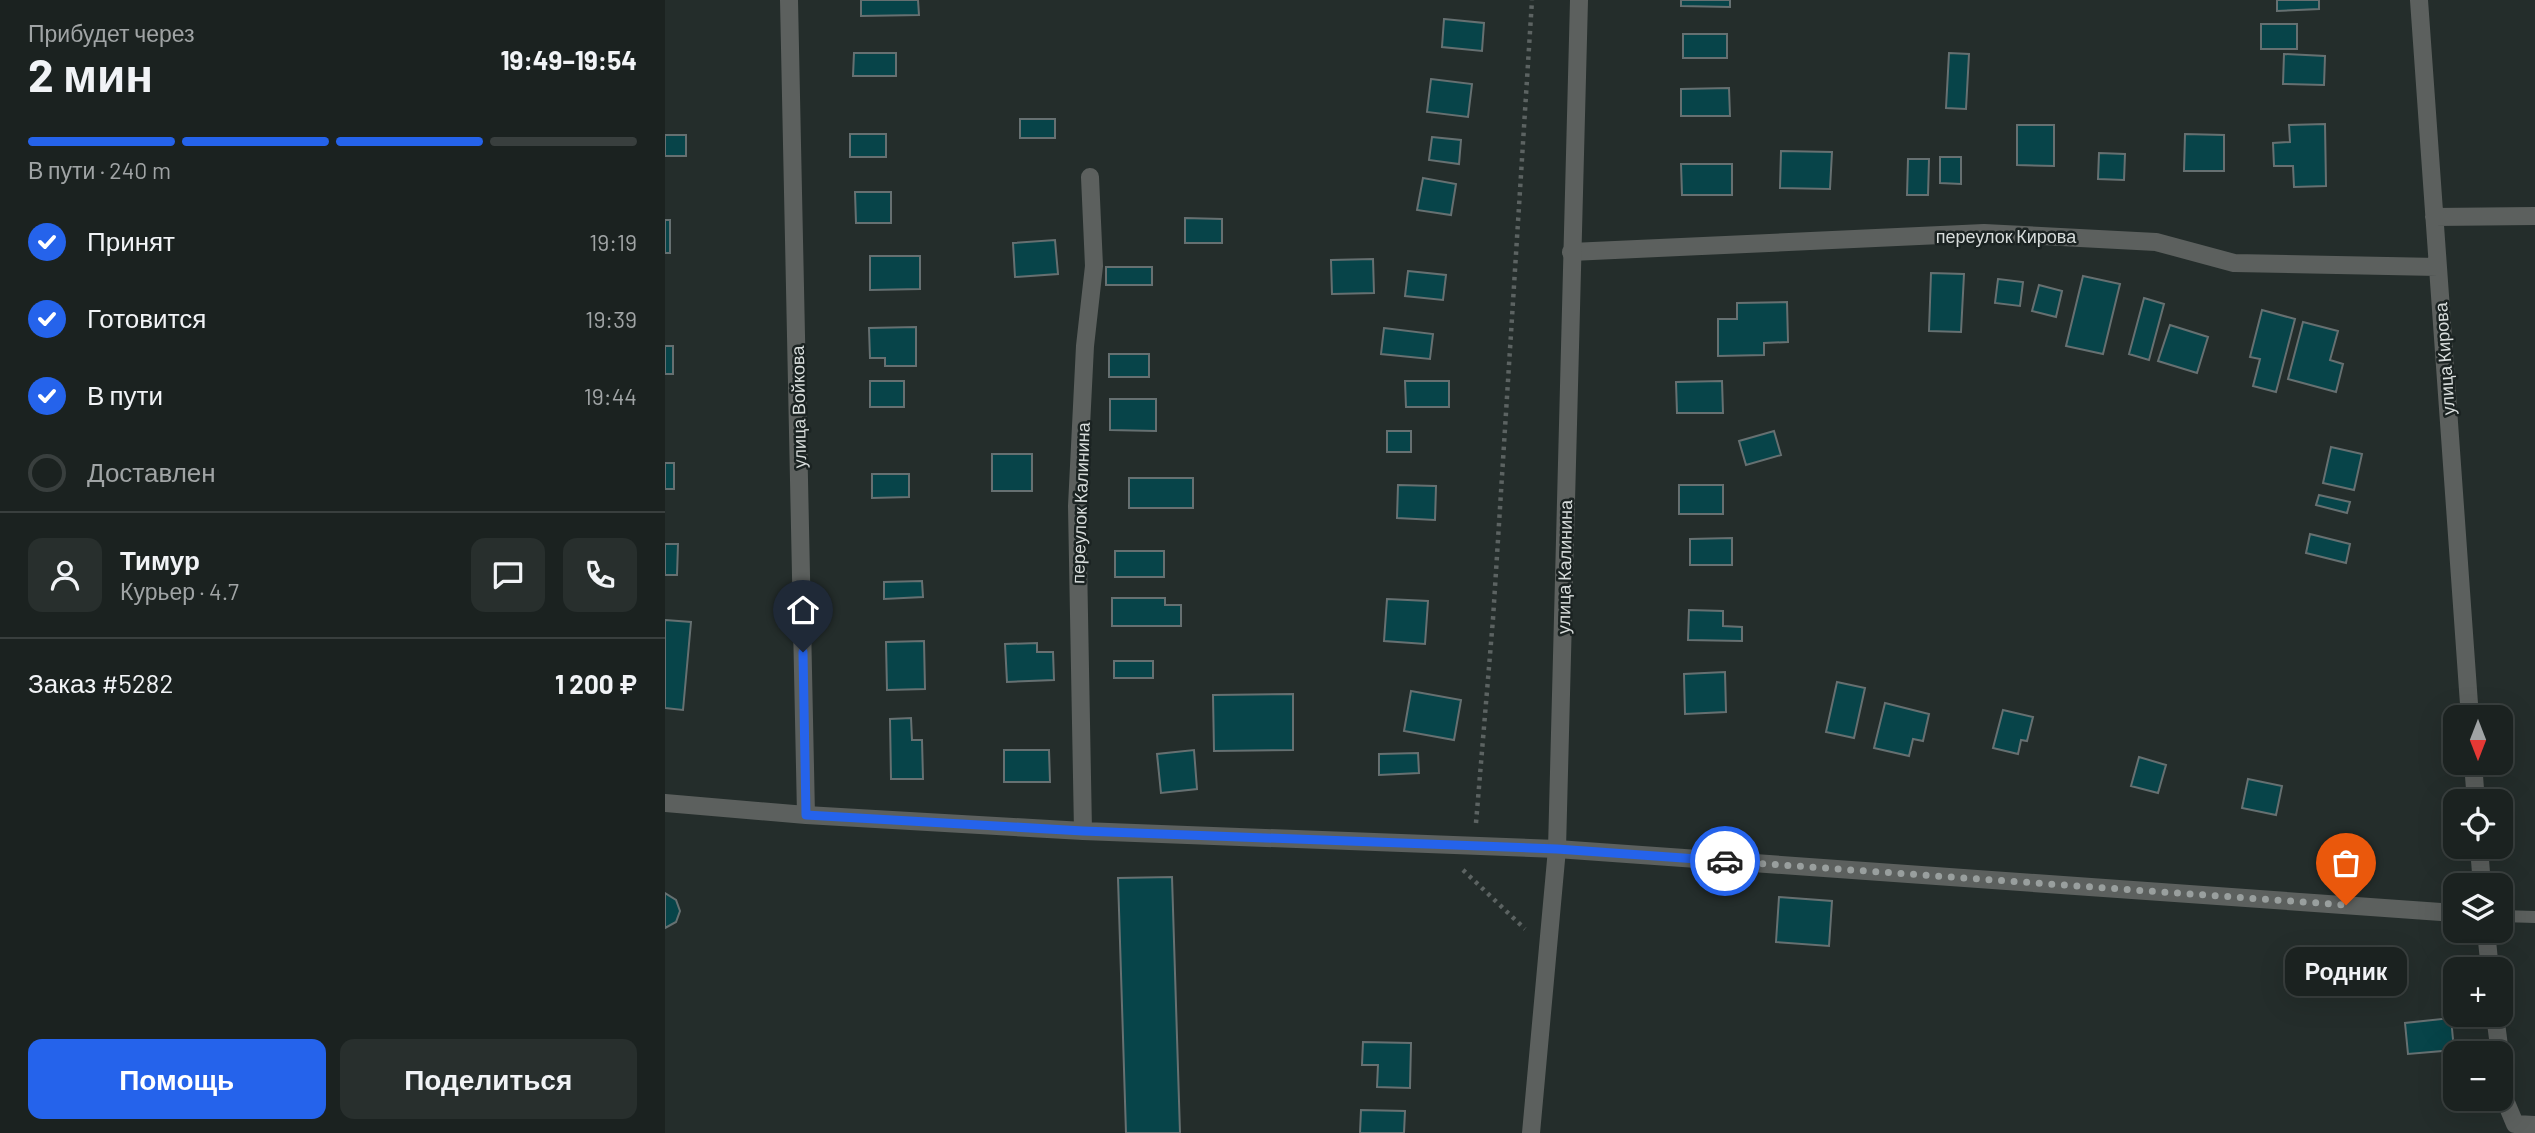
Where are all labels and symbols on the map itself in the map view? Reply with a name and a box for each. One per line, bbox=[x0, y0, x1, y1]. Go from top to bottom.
street label: переулок Кирова bbox=[1936, 225, 2077, 247]
street label: улица Кирова bbox=[2429, 301, 2459, 416]
street label: улица Войкова bbox=[786, 345, 810, 468]
street label: переулок Калинина bbox=[1066, 421, 1094, 584]
street label: улица Калинина bbox=[1552, 499, 1576, 634]
pin bbox=[773, 580, 833, 652]
north arrow bbox=[2443, 705, 2513, 775]
courier bbox=[1690, 826, 1760, 896]
pin bbox=[2316, 833, 2376, 905]
callout: Родник bbox=[2285, 947, 2407, 996]

